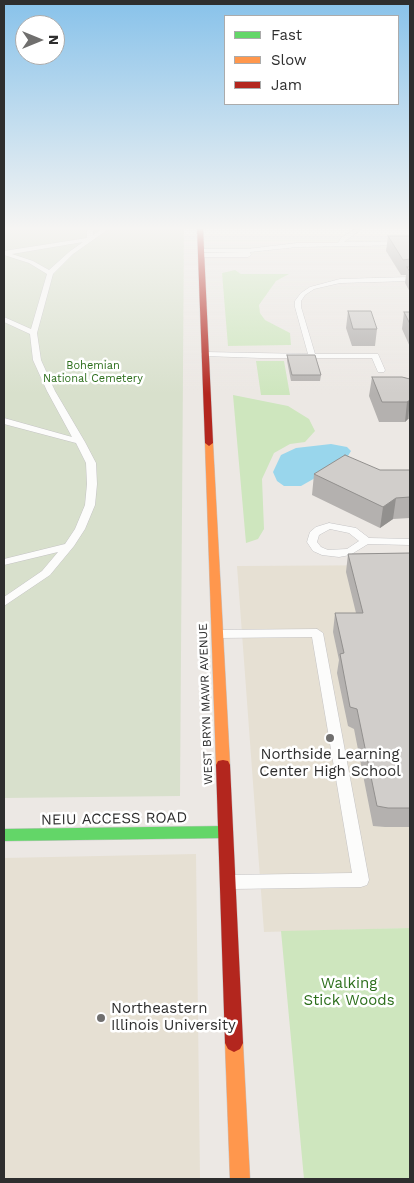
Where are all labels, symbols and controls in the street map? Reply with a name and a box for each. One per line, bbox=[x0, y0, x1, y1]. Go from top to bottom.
north arrow bbox=[15, 15, 65, 65]
legend bbox=[224, 15, 399, 105]
text: Fast bbox=[271, 26, 302, 44]
text: N bbox=[46, 35, 62, 45]
text: Slow bbox=[271, 51, 307, 69]
text: Jam bbox=[271, 76, 302, 94]
park label: Bohemian National Cemetery bbox=[43, 359, 143, 385]
street label: WEST BRYN MAWR AVENUE bbox=[196, 623, 216, 785]
marker: Northside Learning Center High School bbox=[324, 732, 336, 744]
place label: Northside Learning Center High School bbox=[259, 746, 401, 781]
street label: NEIU ACCESS ROAD bbox=[41, 809, 187, 829]
park label: Walking Stick Woods bbox=[303, 975, 395, 1010]
place label: Northeastern Illinois University bbox=[111, 1000, 236, 1035]
marker: Northeastern Illinois University bbox=[95, 1012, 107, 1024]

